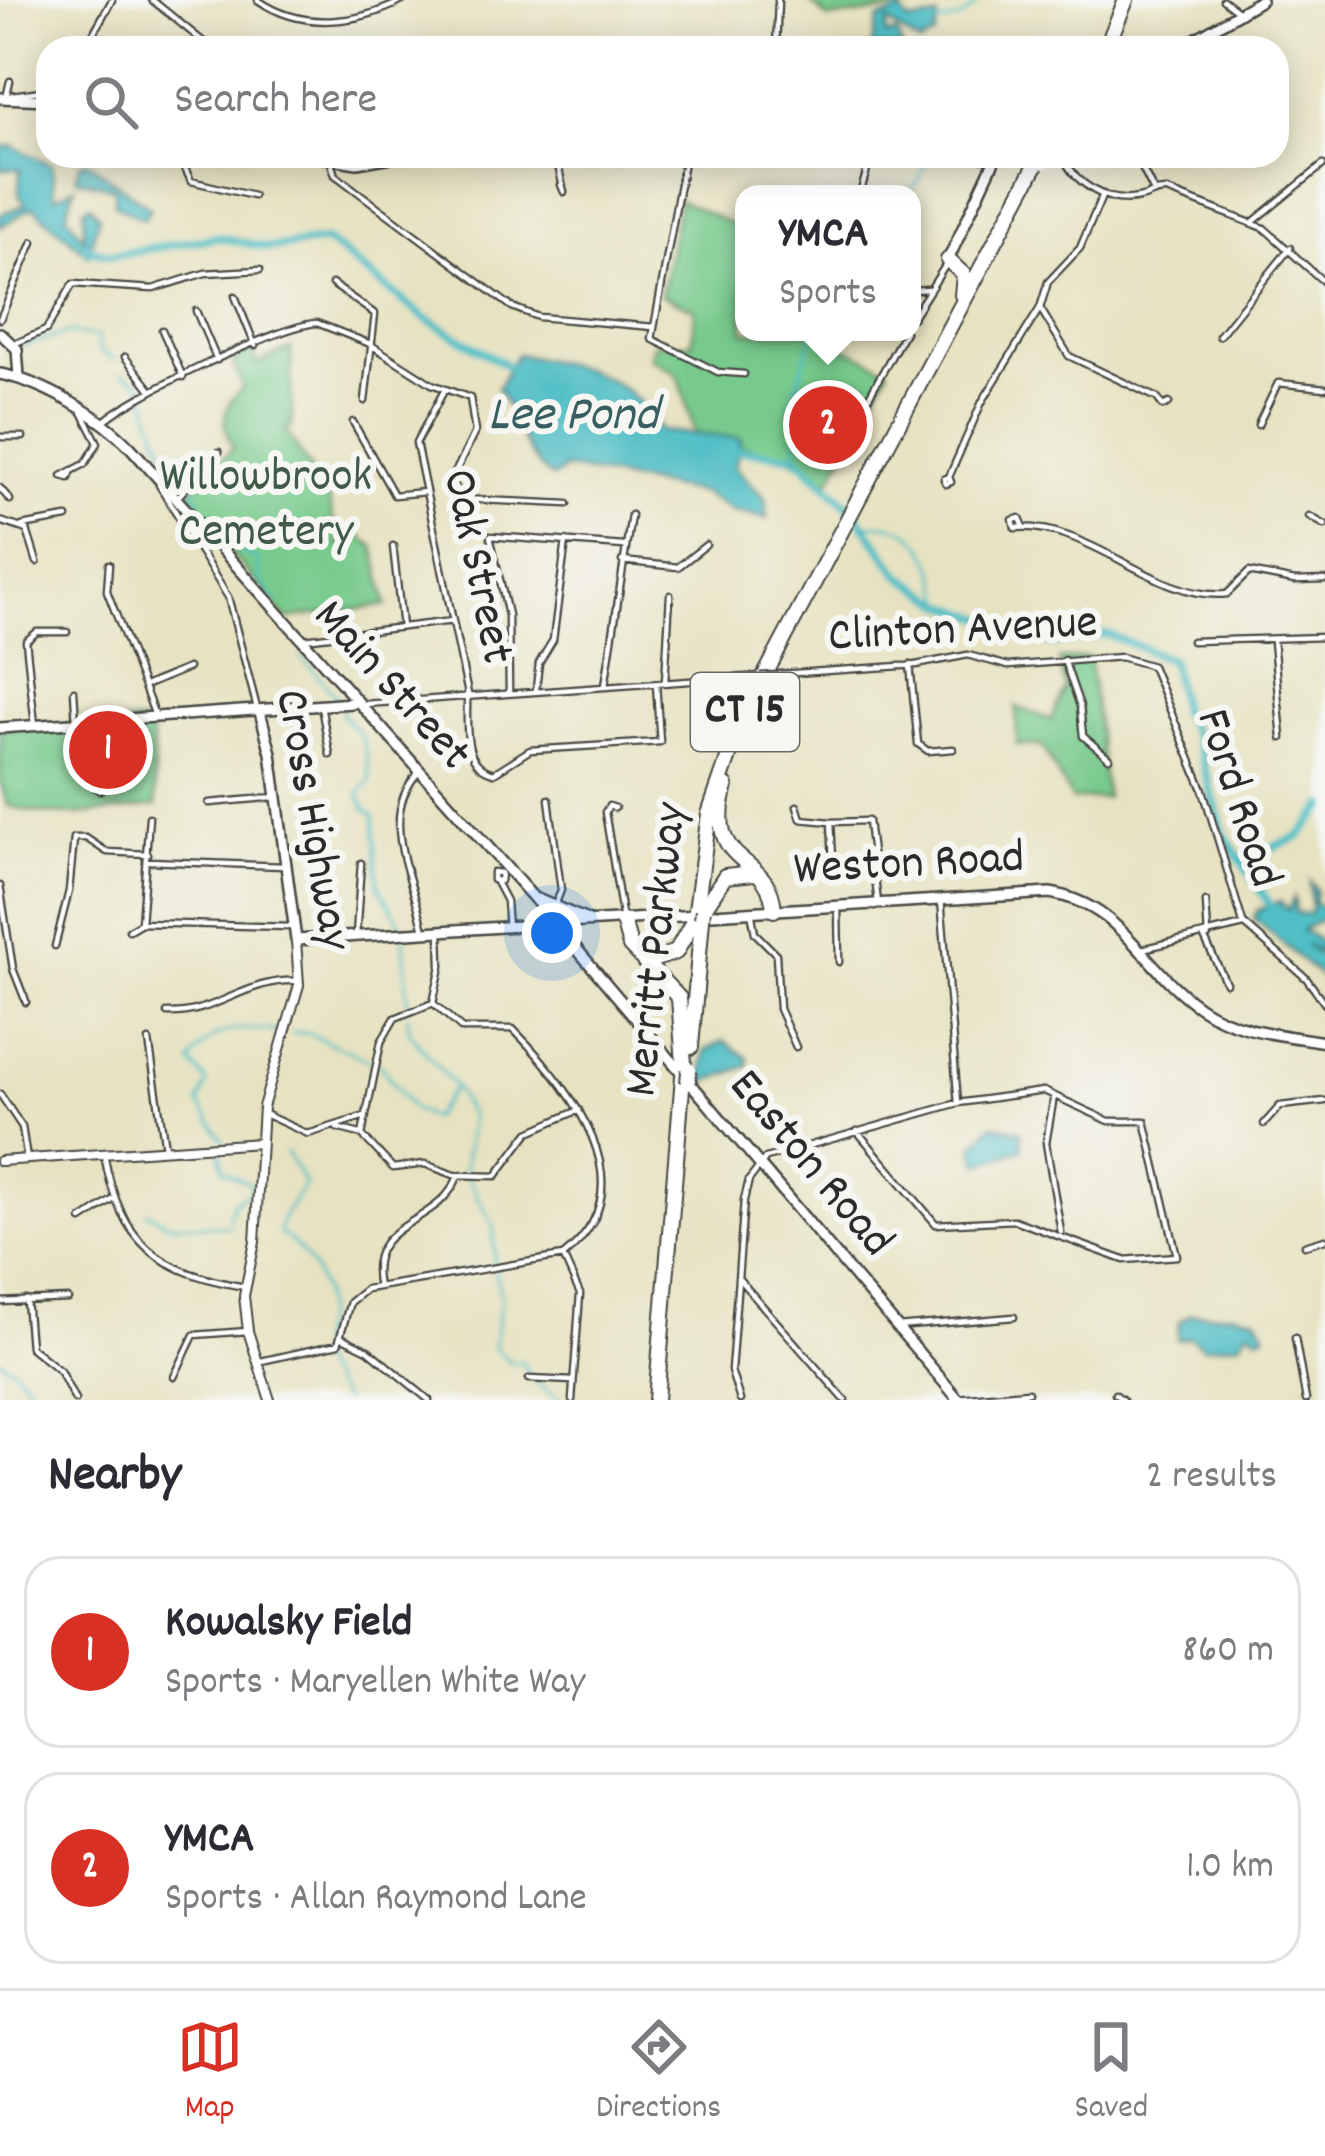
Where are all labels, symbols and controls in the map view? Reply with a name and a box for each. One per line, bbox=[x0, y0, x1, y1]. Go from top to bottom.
search box bbox=[36, 36, 1289, 168]
icon: search bbox=[78, 69, 144, 135]
text: Search here bbox=[174, 70, 377, 134]
popup bbox=[735, 185, 921, 341]
text: YMCA bbox=[779, 204, 869, 268]
text: Sports bbox=[779, 268, 877, 323]
pin: 2 bbox=[789, 380, 867, 470]
water label: Lee Pond bbox=[488, 382, 664, 454]
park label: Willowbrook Cemetery bbox=[160, 445, 372, 569]
street label: Oak Street bbox=[421, 463, 529, 671]
street label: Main Street bbox=[294, 586, 486, 788]
street label: Clinton Avenue bbox=[827, 590, 1099, 674]
road number: CT 15 bbox=[691, 673, 799, 751]
street label: Cross Highway bbox=[253, 684, 367, 957]
street label: Ford Road bbox=[1175, 701, 1297, 897]
pin: 1 bbox=[69, 705, 147, 795]
street label: Merritt Parkway bbox=[609, 798, 709, 1100]
street label: Weston Road bbox=[792, 826, 1026, 906]
your location bbox=[522, 903, 582, 963]
street label: Easton Road bbox=[710, 1056, 908, 1274]
text: Nearby bbox=[48, 1442, 181, 1514]
text: 2 results bbox=[1146, 1451, 1277, 1506]
text: Kowalsky Field bbox=[165, 1593, 412, 1657]
text: 1 bbox=[86, 1625, 94, 1680]
text: 860 m bbox=[1182, 1625, 1274, 1680]
text: Sports · Maryellen White Way bbox=[165, 1657, 585, 1712]
text: YMCA bbox=[165, 1809, 255, 1873]
text: 2 bbox=[81, 1841, 99, 1896]
text: 1.0 km bbox=[1186, 1841, 1274, 1896]
text: Sports · Allan Raymond Lane bbox=[165, 1873, 587, 1928]
tab: Map bbox=[177, 2014, 243, 2133]
tab: Directions bbox=[596, 2014, 721, 2133]
tab: Saved bbox=[1075, 2014, 1148, 2133]

